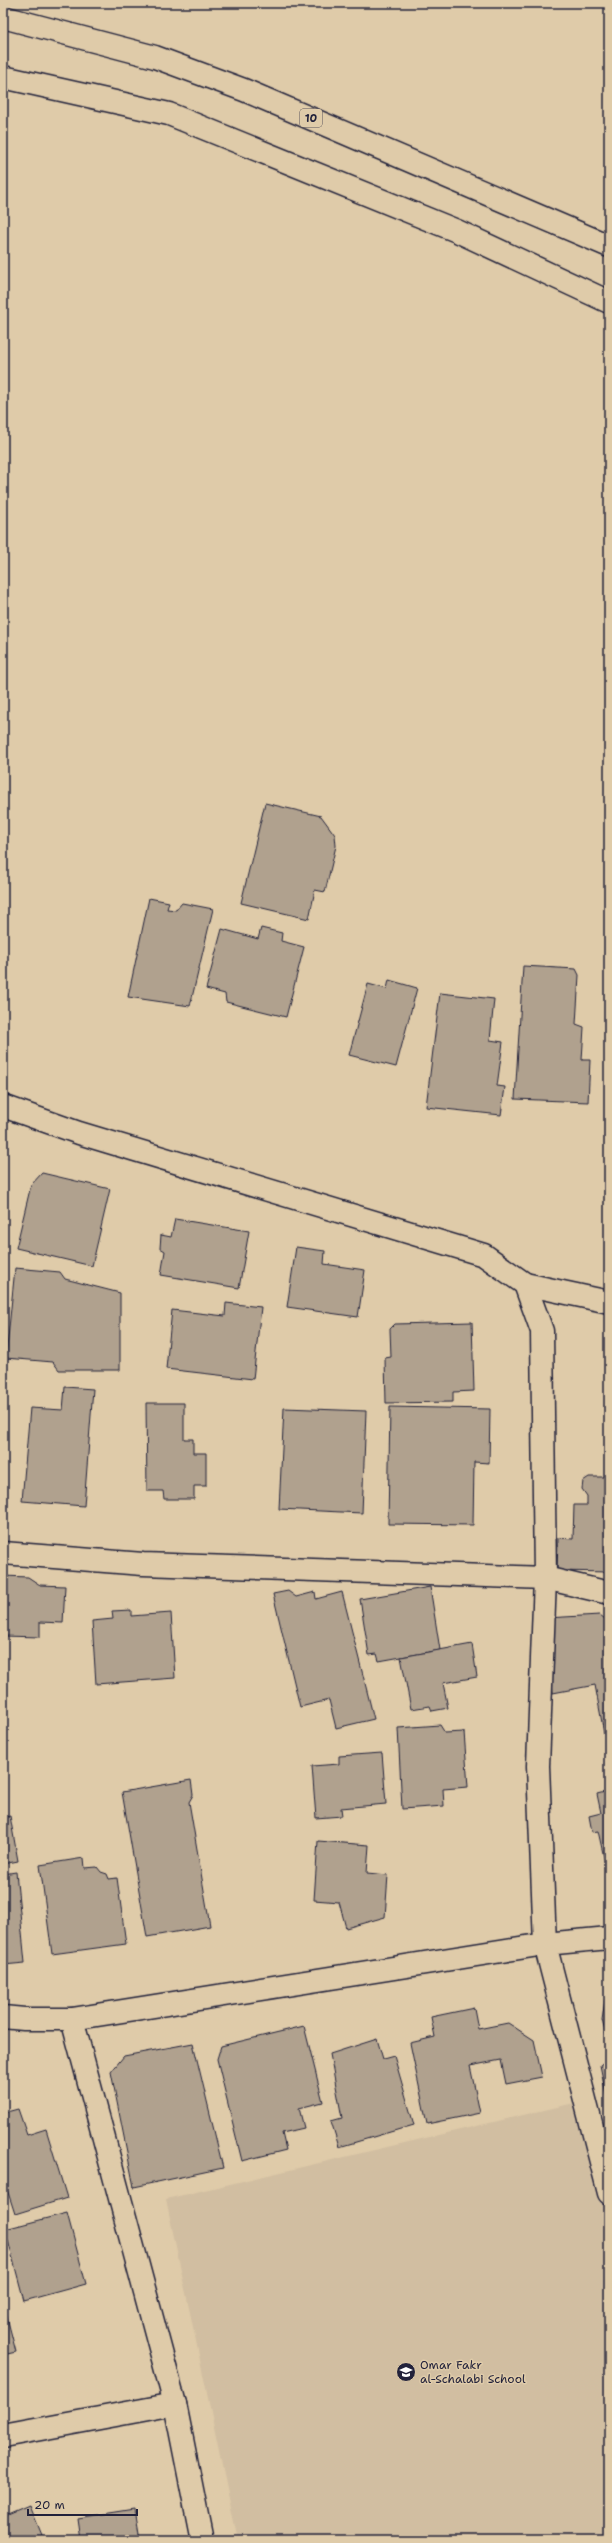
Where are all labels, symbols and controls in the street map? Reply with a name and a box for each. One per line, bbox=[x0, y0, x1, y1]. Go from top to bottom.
road number: 10 bbox=[300, 109, 322, 127]
place label: Omar Fakr al-Schalabi School bbox=[420, 2357, 526, 2387]
school or university icon: Omar Fakr al-Schalabi School bbox=[395, 2361, 417, 2383]
scale bar bbox=[28, 2491, 137, 2517]
text: 20 m bbox=[34, 2497, 65, 2513]

